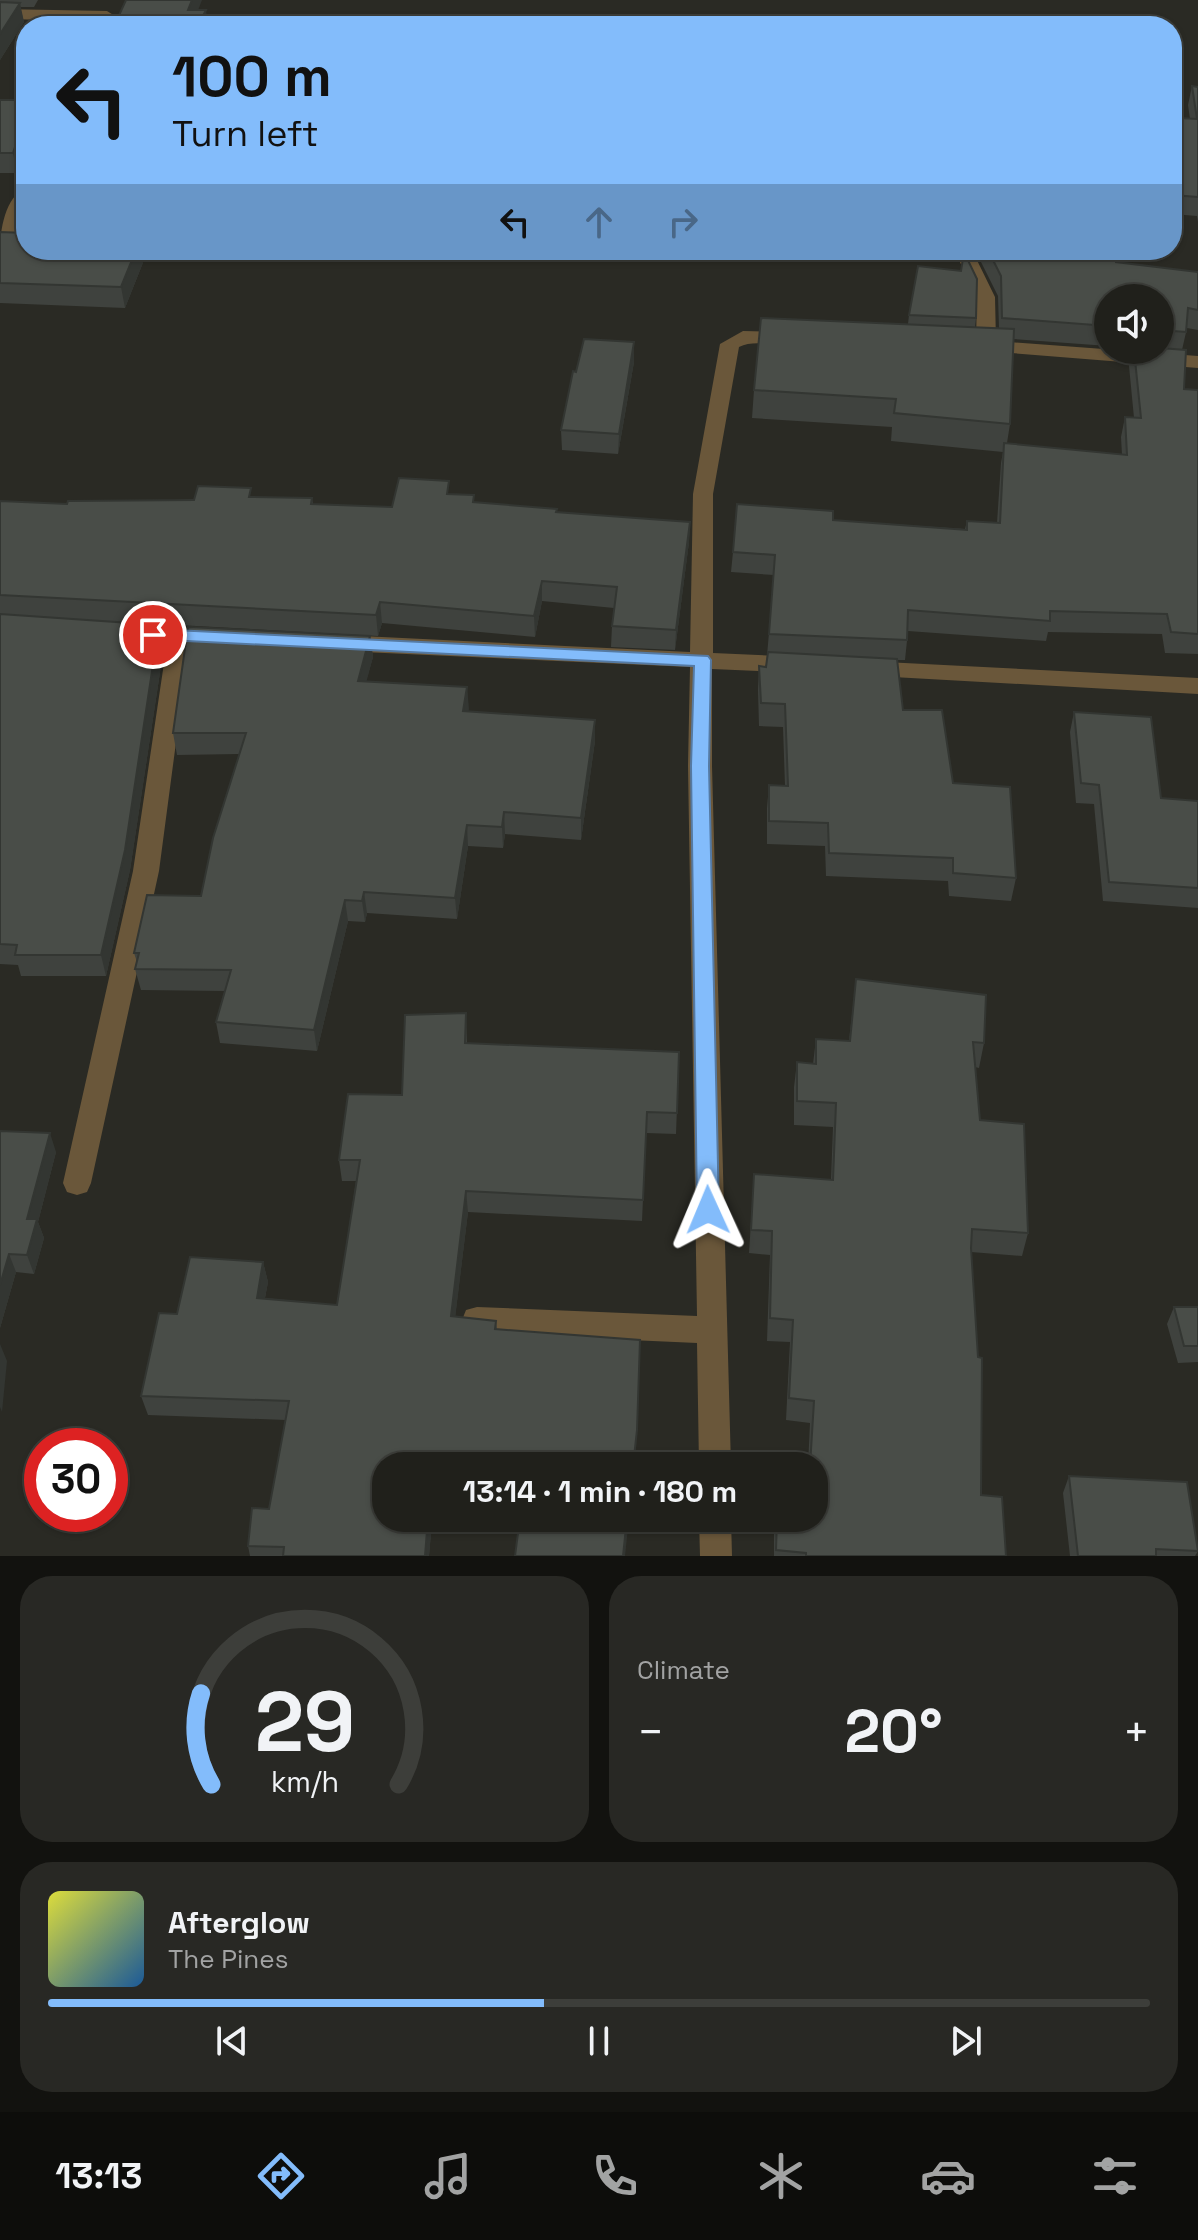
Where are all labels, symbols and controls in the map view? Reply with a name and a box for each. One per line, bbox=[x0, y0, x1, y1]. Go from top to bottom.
text: 100 m bbox=[172, 41, 332, 112]
icon: left bbox=[40, 48, 144, 152]
text: Turn left bbox=[172, 111, 319, 157]
icon: left bbox=[493, 200, 537, 244]
icon: ahead bbox=[577, 200, 621, 244]
icon: right bbox=[661, 200, 705, 244]
map controls bbox=[1094, 284, 1174, 364]
button: sound bbox=[1094, 284, 1174, 364]
pin bbox=[119, 601, 187, 669]
icon: arrive bbox=[131, 613, 175, 657]
position arrow bbox=[666, 1168, 750, 1252]
speed limit sign: 30 bbox=[24, 1428, 128, 1532]
text: 13:14 · 1 min · 180 m bbox=[463, 1472, 737, 1511]
text: Climate bbox=[637, 1653, 730, 1687]
text: 29 bbox=[254, 1669, 355, 1775]
text: 20° bbox=[844, 1693, 943, 1770]
text: − bbox=[637, 1704, 664, 1760]
text: + bbox=[1123, 1704, 1150, 1760]
text: km/h bbox=[270, 1764, 339, 1800]
text: Afterglow bbox=[168, 1903, 310, 1942]
text: The Pines bbox=[168, 1942, 288, 1976]
icon: previous bbox=[210, 2019, 254, 2063]
icon: pause bbox=[577, 2019, 621, 2063]
icon: next bbox=[944, 2019, 988, 2063]
icon: directions bbox=[253, 2148, 309, 2204]
icon: music bbox=[420, 2148, 476, 2204]
icon: phone bbox=[587, 2148, 643, 2204]
icon: climate bbox=[753, 2148, 809, 2204]
icon: car bbox=[920, 2148, 976, 2204]
icon: filters bbox=[1087, 2148, 1143, 2204]
text: 13:13 bbox=[55, 2153, 142, 2199]

